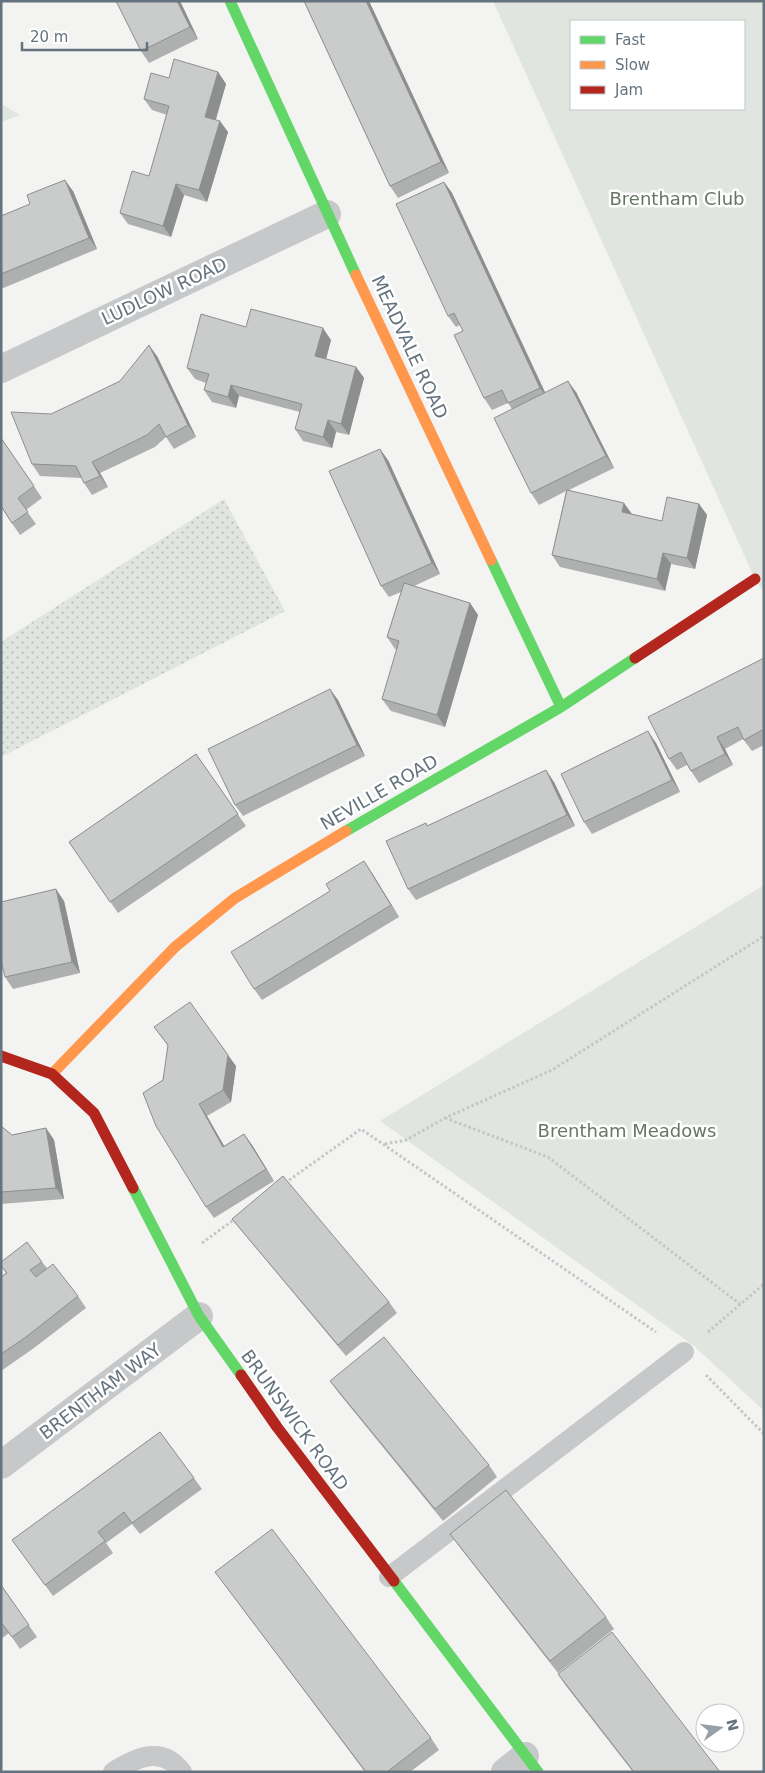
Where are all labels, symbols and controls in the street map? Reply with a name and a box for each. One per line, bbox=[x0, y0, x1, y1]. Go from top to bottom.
scale bar bbox=[22, 20, 148, 52]
legend bbox=[570, 20, 745, 110]
text: 20 m bbox=[30, 28, 68, 46]
text: Fast bbox=[615, 31, 645, 49]
text: Slow bbox=[615, 56, 650, 74]
text: Jam bbox=[614, 81, 643, 99]
park label: Brentham Club bbox=[610, 188, 745, 209]
street label: LUDLOW ROAD bbox=[98, 253, 230, 329]
street label: MEADVALE ROAD bbox=[368, 272, 452, 422]
street label: NEVILLE ROAD bbox=[317, 750, 441, 834]
park label: Brentham Meadows bbox=[538, 1120, 716, 1141]
street label: BRENTHAM WAY bbox=[35, 1338, 166, 1443]
street label: BRUNSWICK ROAD bbox=[237, 1346, 353, 1494]
north arrow bbox=[695, 1703, 745, 1753]
text: N bbox=[723, 1717, 742, 1732]

